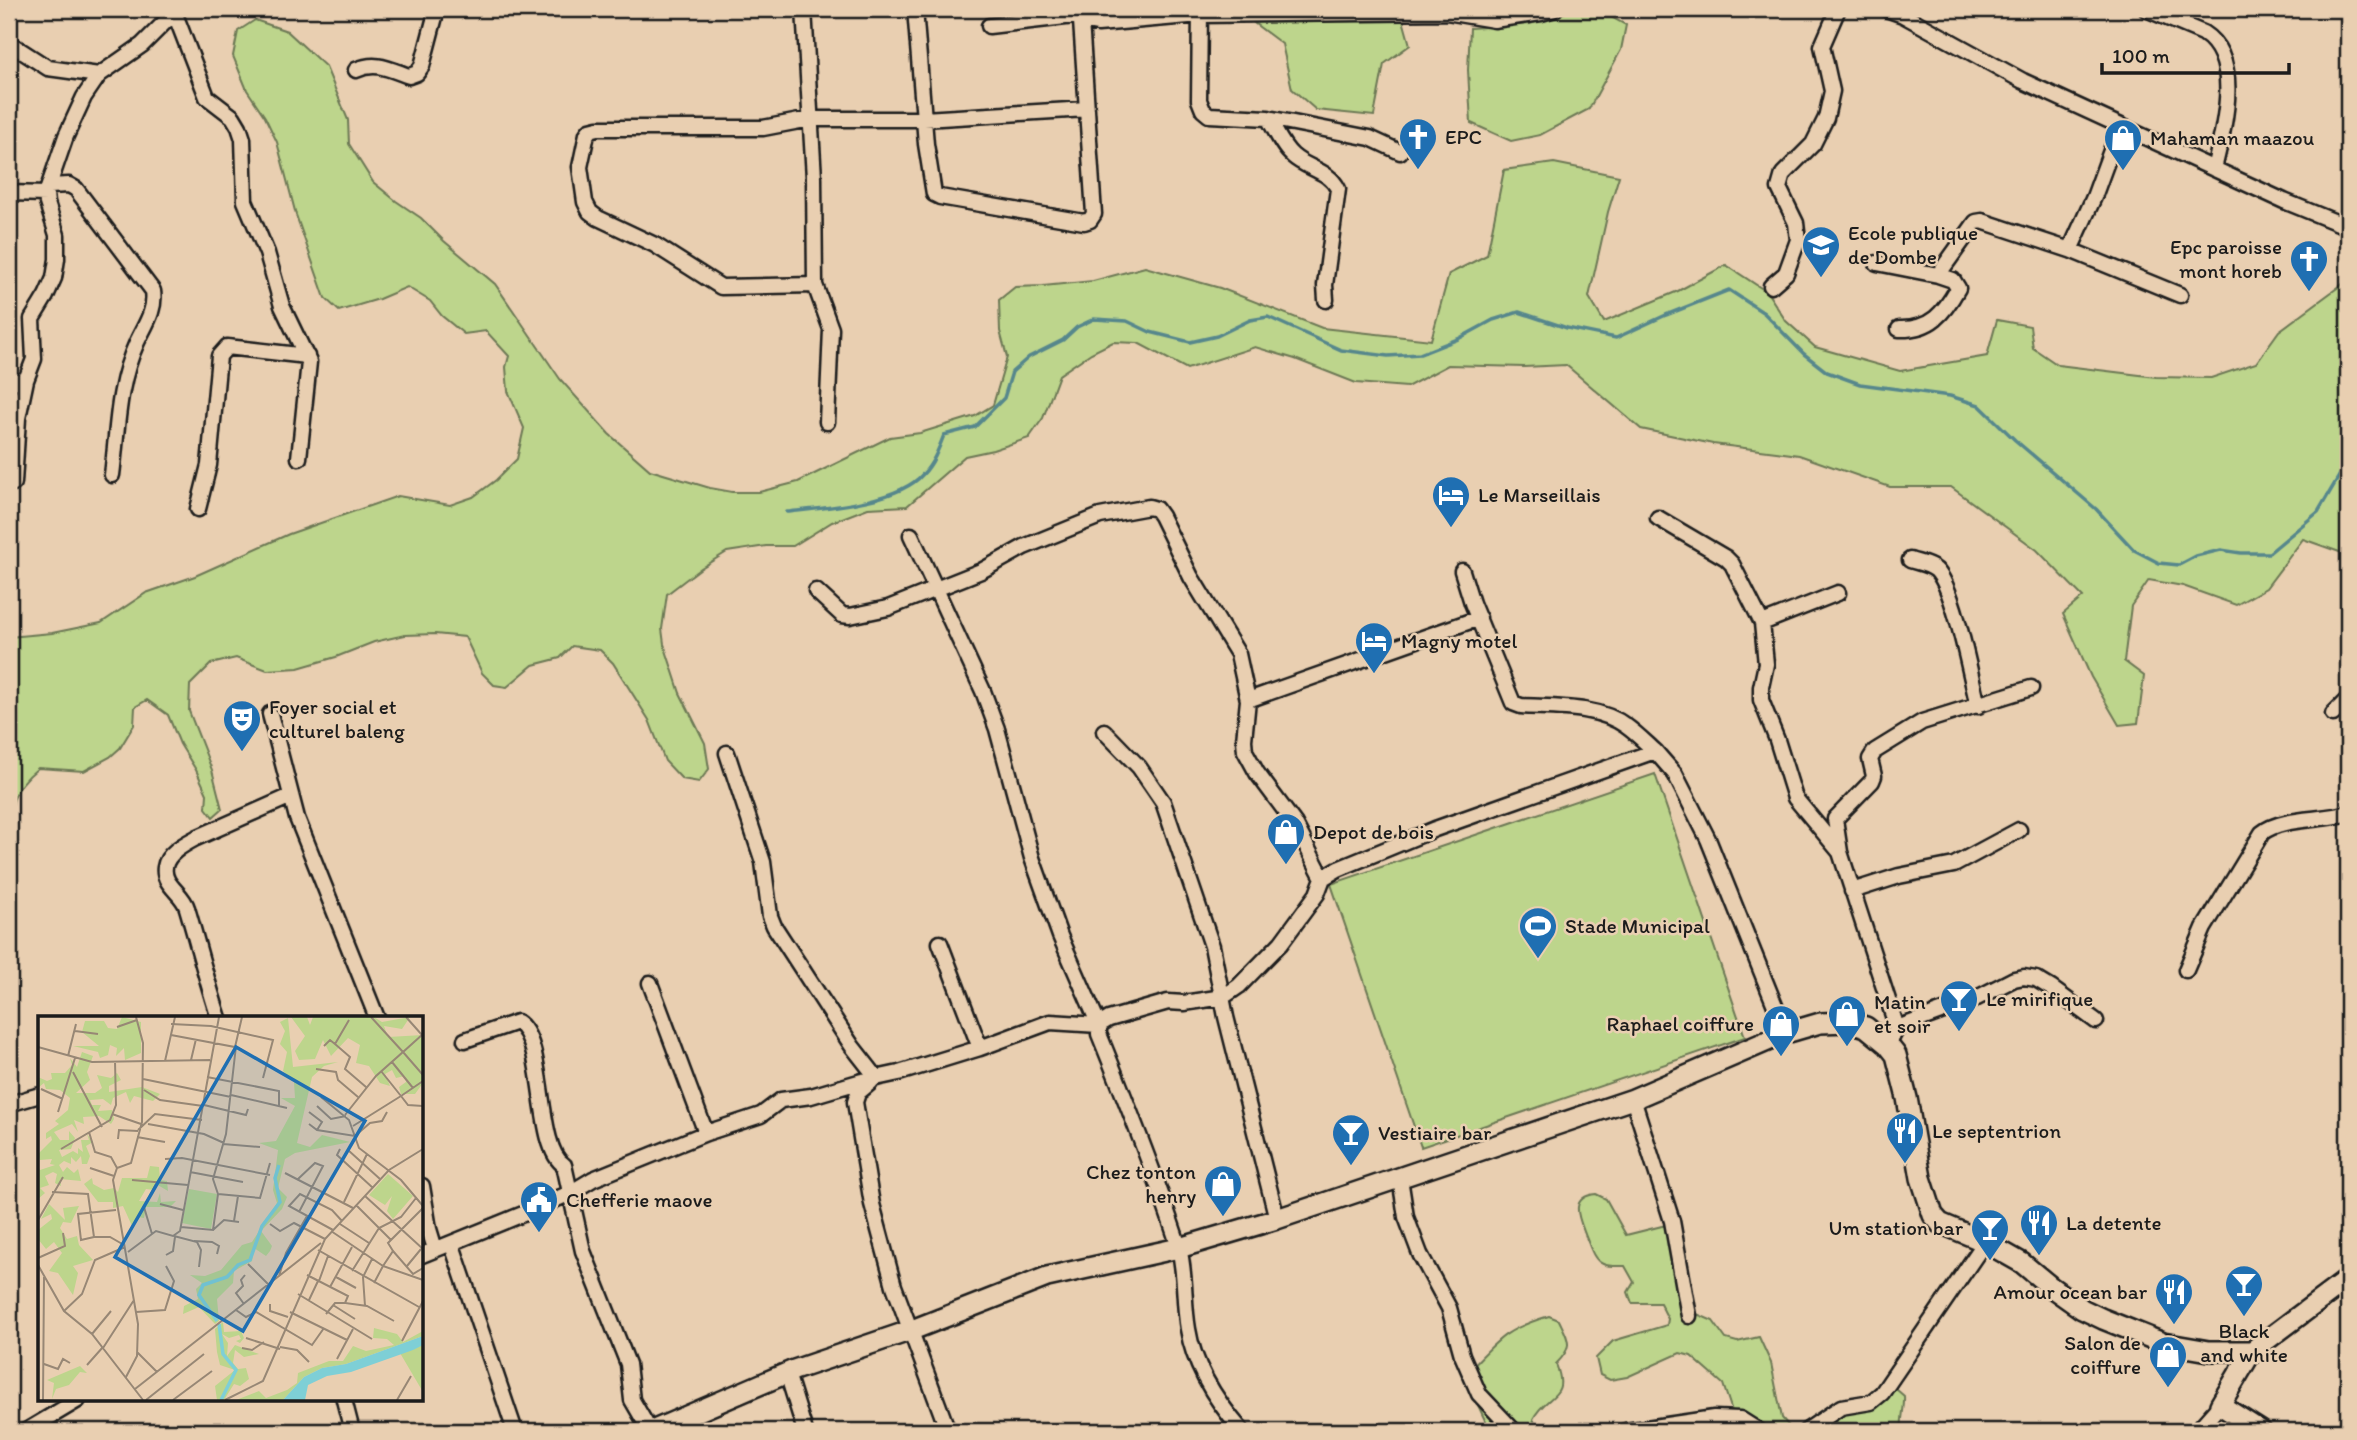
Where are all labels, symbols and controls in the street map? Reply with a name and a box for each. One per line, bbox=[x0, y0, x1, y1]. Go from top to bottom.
scale bar bbox=[2102, 32, 2289, 76]
text: 100 m bbox=[2112, 43, 2170, 68]
church icon: EPC bbox=[1397, 116, 1439, 171]
shop icon: Mahaman maazou bbox=[2102, 117, 2144, 172]
place label: EPC bbox=[1445, 124, 1482, 149]
place label: Mahaman maazou bbox=[2150, 125, 2315, 150]
place label: Ecole publique de Dombe bbox=[1848, 220, 1978, 269]
school or university icon: Ecole publique de Dombe bbox=[1800, 224, 1842, 279]
place label: Epc paroisse mont horeb bbox=[2170, 234, 2282, 283]
church icon: Epc paroisse mont horeb bbox=[2288, 238, 2330, 293]
hotel icon: Le Marseillais bbox=[1430, 474, 1472, 529]
place label: Le Marseillais bbox=[1478, 482, 1601, 507]
hotel icon: Magny motel bbox=[1353, 620, 1395, 675]
place label: Magny motel bbox=[1401, 628, 1517, 653]
place label: Foyer social et culturel baleng bbox=[269, 694, 405, 743]
theatre icon: Foyer social et culturel baleng bbox=[221, 698, 263, 753]
shop icon: Depot de bois bbox=[1265, 811, 1307, 866]
place label: Depot de bois bbox=[1313, 819, 1434, 844]
sports icon: Stade Municipal bbox=[1517, 905, 1559, 960]
place label: Stade Municipal bbox=[1565, 913, 1710, 938]
bar icon: Le mirifique bbox=[1938, 978, 1980, 1033]
place label: Le mirifique bbox=[1986, 986, 2093, 1011]
place label: Matin et soir bbox=[1874, 989, 1931, 1038]
shop icon: Matin et soir bbox=[1826, 993, 1868, 1048]
shop icon: Raphael coiffure bbox=[1760, 1003, 1802, 1058]
place label: Raphael coiffure bbox=[1607, 1011, 1754, 1036]
inset map bbox=[38, 1016, 424, 1402]
restaurant icon: Le septentrion bbox=[1884, 1110, 1926, 1165]
bar icon: Vestiaire bar bbox=[1330, 1112, 1372, 1167]
place label: Le septentrion bbox=[1932, 1118, 2061, 1143]
place label: Vestiaire bar bbox=[1378, 1120, 1491, 1145]
place label: Chez tonton henry bbox=[1086, 1159, 1196, 1208]
shop icon: Chez tonton henry bbox=[1202, 1163, 1244, 1218]
public building icon: Chefferie maove bbox=[518, 1179, 560, 1234]
place label: Chefferie maove bbox=[566, 1187, 713, 1212]
restaurant icon: La detente bbox=[2018, 1202, 2060, 1257]
bar icon: Um station bar bbox=[1969, 1207, 2011, 1262]
place label: La detente bbox=[2066, 1210, 2162, 1235]
place label: Um station bar bbox=[1828, 1215, 1964, 1240]
bar icon: Black and white bbox=[2223, 1263, 2265, 1318]
restaurant icon: Amour ocean bar bbox=[2153, 1271, 2195, 1326]
place label: Amour ocean bar bbox=[1994, 1279, 2148, 1304]
place label: Black and white bbox=[2200, 1318, 2288, 1367]
place label: Salon de coiffure bbox=[2064, 1330, 2141, 1379]
shop icon: Salon de coiffure bbox=[2147, 1334, 2189, 1389]

